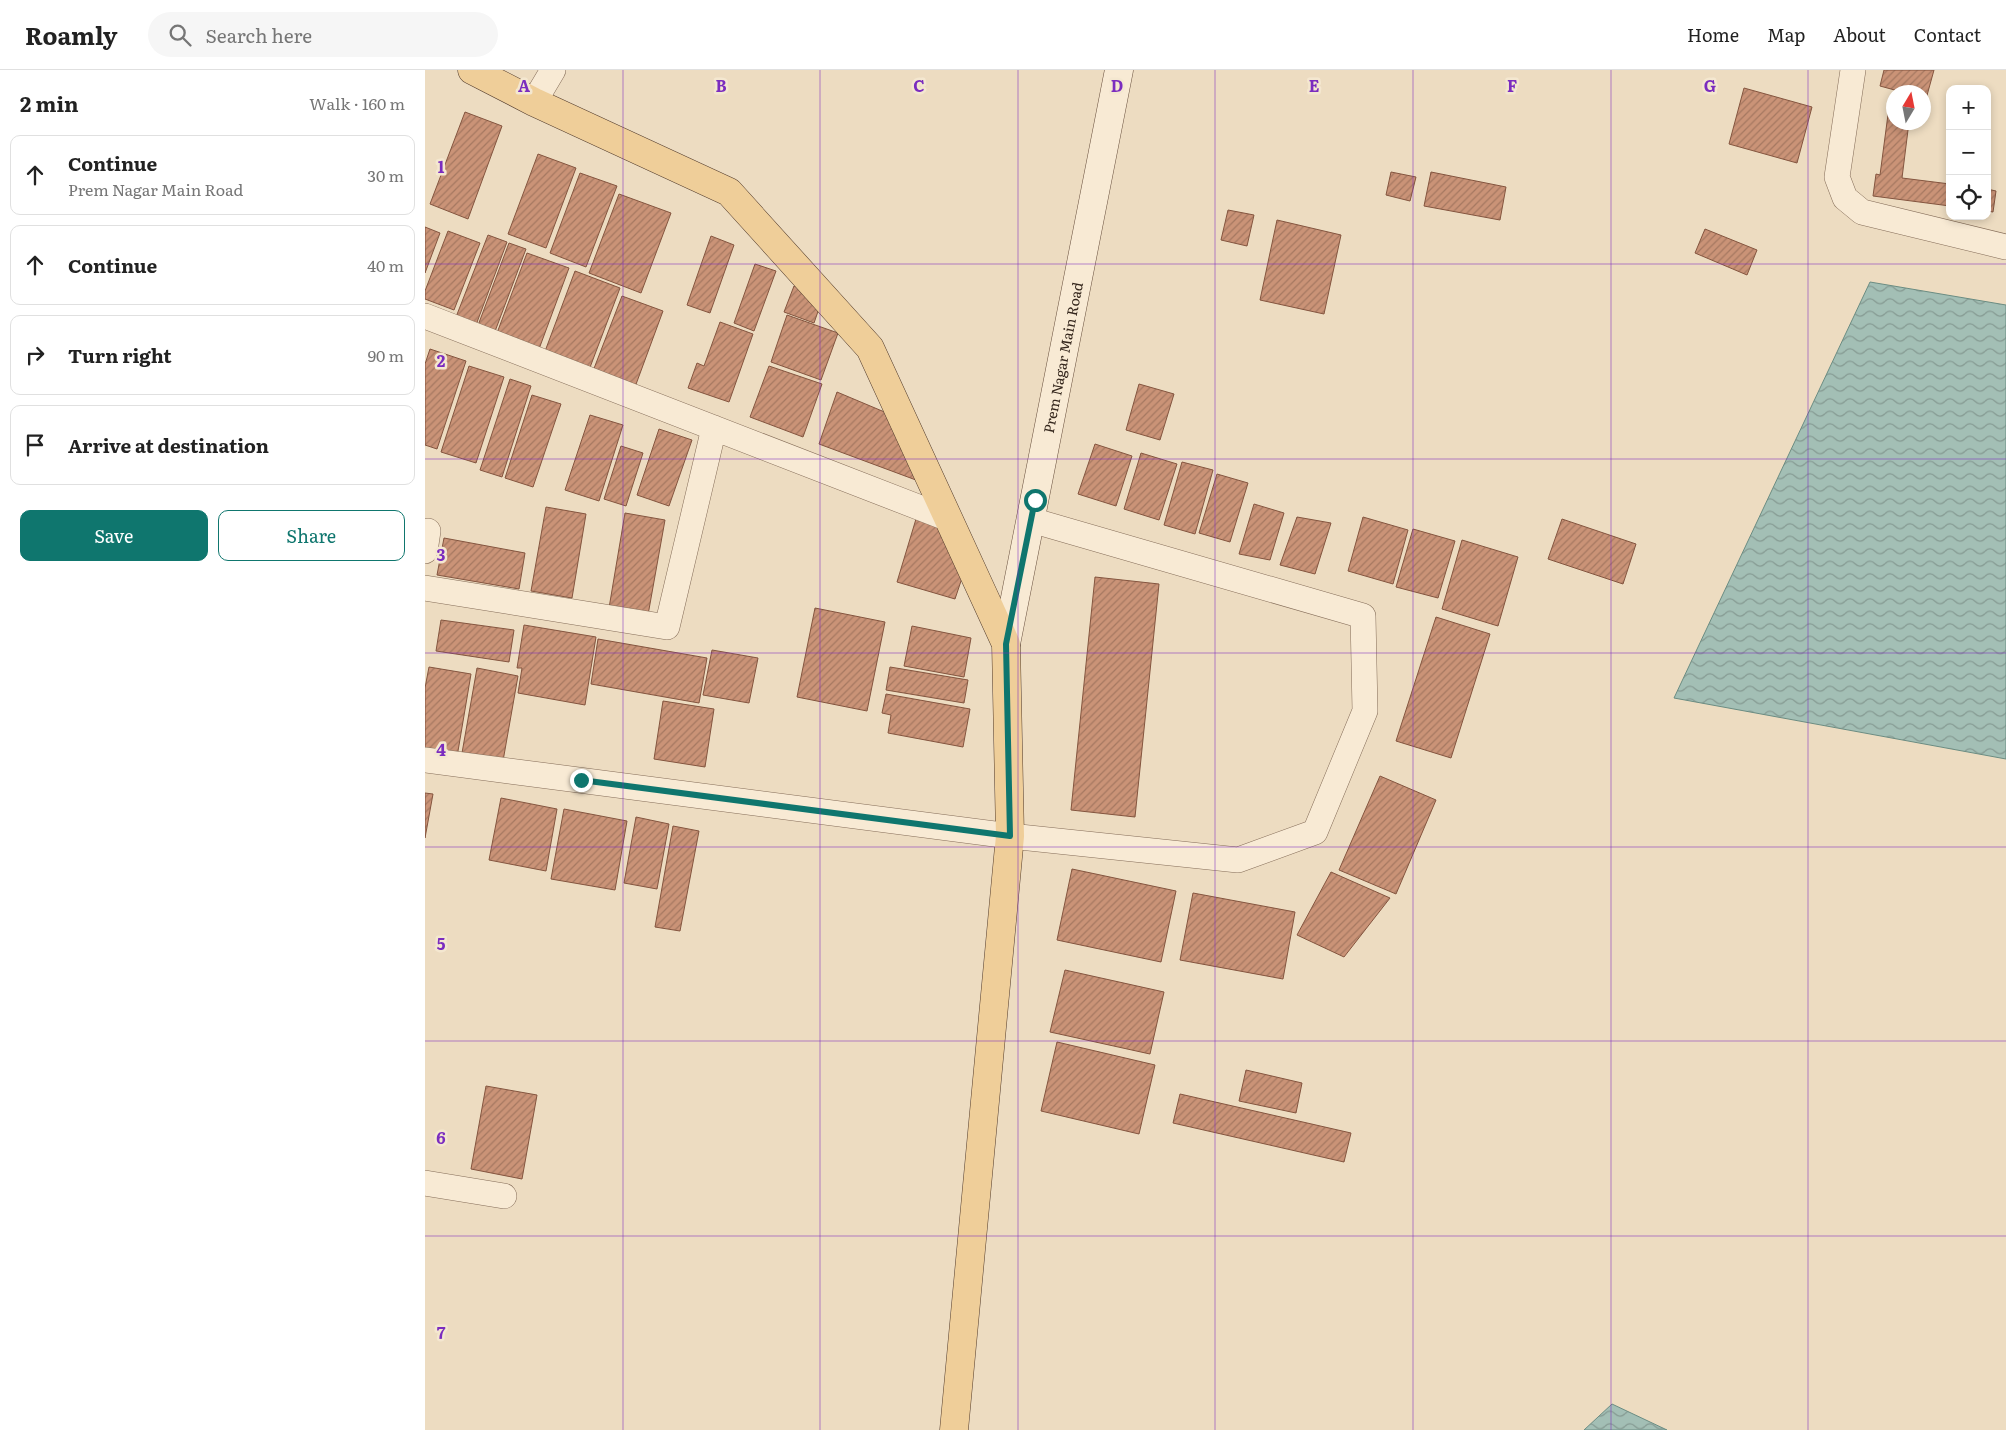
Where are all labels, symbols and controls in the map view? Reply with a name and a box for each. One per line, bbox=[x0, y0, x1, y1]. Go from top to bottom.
search box bbox=[148, 12, 498, 57]
text: Roamly bbox=[25, 17, 118, 52]
icon: search bbox=[166, 21, 194, 49]
text: Search here bbox=[206, 21, 312, 49]
text: Home bbox=[1687, 21, 1739, 48]
text: Map bbox=[1767, 21, 1805, 48]
text: About bbox=[1833, 21, 1886, 48]
text: Contact bbox=[1914, 21, 1981, 48]
text: A bbox=[518, 73, 530, 97]
text: B bbox=[715, 73, 727, 97]
text: C bbox=[913, 73, 925, 97]
text: D bbox=[1111, 73, 1123, 97]
text: E bbox=[1309, 73, 1320, 97]
text: F bbox=[1507, 73, 1517, 97]
text: G bbox=[1704, 73, 1716, 97]
north arrow bbox=[1886, 85, 1931, 130]
map controls bbox=[1946, 85, 1991, 220]
button: + bbox=[1946, 85, 1991, 130]
text: 2 min bbox=[20, 87, 79, 118]
text: Walk · 160 m bbox=[309, 91, 405, 115]
button: − bbox=[1946, 130, 1991, 175]
text: Continue bbox=[68, 149, 157, 177]
text: 1 bbox=[438, 154, 445, 178]
icon: ahead bbox=[21, 161, 49, 189]
text: 30 m bbox=[367, 163, 404, 187]
button: locate bbox=[1946, 175, 1991, 220]
text: Prem Nagar Main Road bbox=[68, 177, 243, 201]
icon: ahead bbox=[21, 251, 49, 279]
text: Continue bbox=[68, 251, 157, 279]
text: 40 m bbox=[367, 253, 404, 277]
street label: Prem Nagar Main Road bbox=[1038, 280, 1087, 435]
icon: right bbox=[21, 341, 49, 369]
text: Turn right bbox=[68, 341, 172, 369]
text: 90 m bbox=[368, 343, 404, 367]
text: 2 bbox=[437, 348, 446, 372]
icon: arrive bbox=[21, 431, 49, 459]
text: Arrive at destination bbox=[68, 431, 269, 459]
route start bbox=[1024, 489, 1047, 512]
button: Save bbox=[20, 510, 208, 561]
button: Share bbox=[218, 510, 405, 561]
text: 3 bbox=[437, 542, 446, 566]
text: 4 bbox=[436, 737, 446, 761]
route end bbox=[570, 769, 593, 792]
text: 5 bbox=[437, 931, 446, 955]
text: 6 bbox=[436, 1125, 446, 1149]
text: 7 bbox=[437, 1320, 446, 1344]

